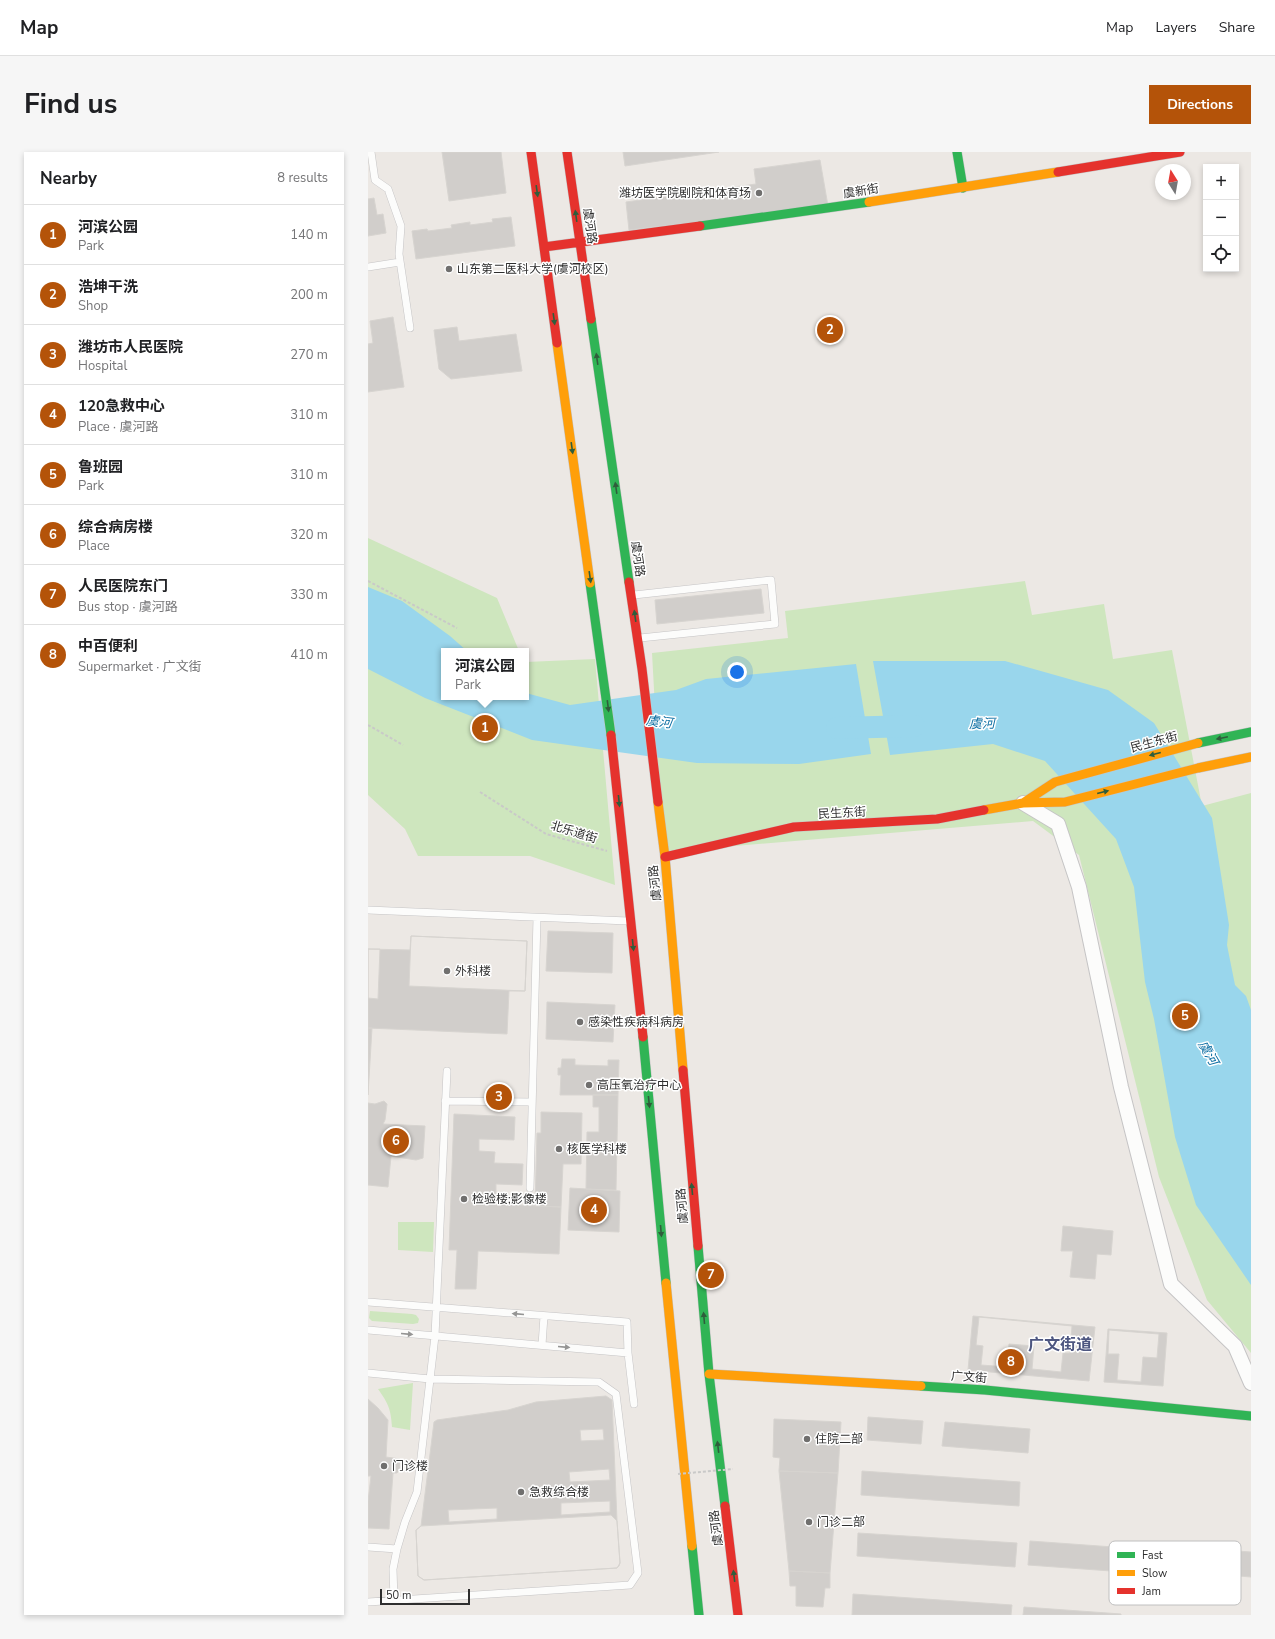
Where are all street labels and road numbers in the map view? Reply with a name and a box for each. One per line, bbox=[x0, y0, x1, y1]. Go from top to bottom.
street label: 虞新街 bbox=[842, 180, 880, 202]
street label: 虞河路 bbox=[580, 207, 600, 245]
street label: 虞河路 bbox=[628, 540, 648, 578]
street label: 民生东街 bbox=[1129, 728, 1179, 756]
street label: 民生东街 bbox=[818, 804, 866, 822]
street label: 北乐道街 bbox=[549, 817, 599, 847]
street label: 虞河路 bbox=[645, 864, 665, 902]
street label: 虞河路 bbox=[672, 1187, 692, 1225]
street label: 广文街 bbox=[950, 1368, 988, 1386]
street label: 虞河路 bbox=[706, 1509, 726, 1547]

